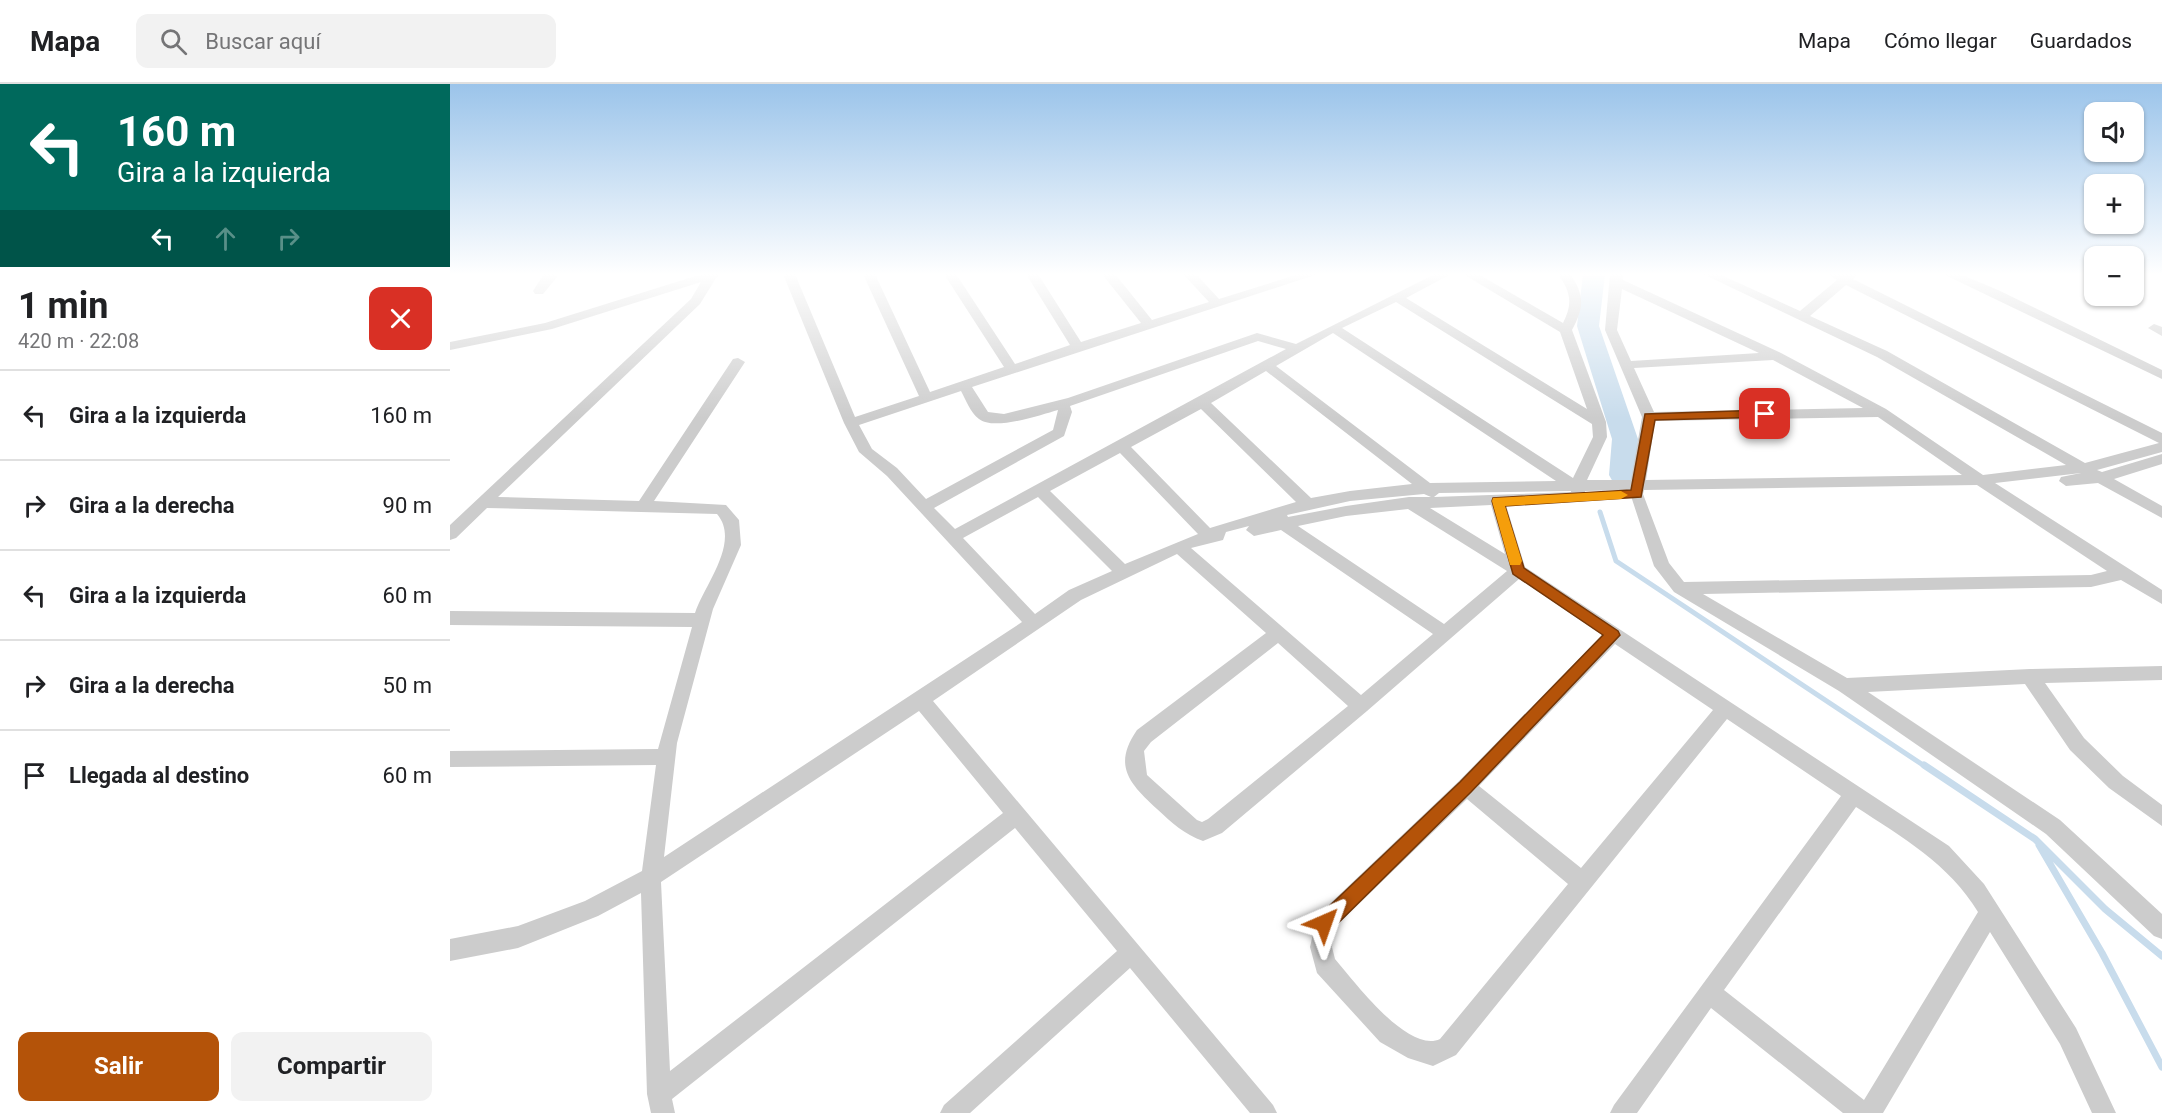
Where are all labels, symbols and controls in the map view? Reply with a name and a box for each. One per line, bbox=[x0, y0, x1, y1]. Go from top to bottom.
search box bbox=[136, 14, 556, 68]
text: Mapa bbox=[30, 25, 100, 58]
icon: search bbox=[157, 25, 190, 58]
text: Buscar aquí bbox=[205, 29, 321, 54]
text: Mapa bbox=[1798, 29, 1851, 53]
text: Cómo llegar bbox=[1884, 29, 1997, 53]
text: Guardados bbox=[2030, 29, 2132, 53]
map controls bbox=[2084, 102, 2144, 306]
button: sound bbox=[2084, 102, 2144, 162]
text: 160 m bbox=[117, 107, 236, 156]
icon: left bbox=[18, 108, 96, 186]
text: Gira a la izquierda bbox=[117, 157, 331, 189]
button: + bbox=[2084, 174, 2144, 234]
icon: left bbox=[146, 222, 179, 255]
icon: ahead bbox=[209, 222, 242, 255]
icon: right bbox=[272, 222, 305, 255]
button: − bbox=[2084, 246, 2144, 306]
text: 1 min bbox=[18, 285, 109, 327]
button: close bbox=[369, 287, 432, 350]
text: 420 m · 22:08 bbox=[18, 329, 139, 353]
pin bbox=[1739, 388, 1790, 439]
icon: arrive bbox=[1748, 397, 1781, 430]
icon: left bbox=[18, 399, 51, 432]
text: Gira a la izquierda bbox=[69, 403, 246, 428]
text: 160 m bbox=[370, 403, 432, 428]
icon: right bbox=[18, 489, 51, 522]
text: Gira a la derecha bbox=[69, 493, 235, 518]
text: 90 m bbox=[383, 493, 432, 518]
icon: left bbox=[18, 579, 51, 612]
text: Gira a la izquierda bbox=[69, 583, 246, 608]
text: 60 m bbox=[383, 583, 432, 608]
icon: right bbox=[18, 669, 51, 702]
text: Gira a la derecha bbox=[69, 673, 235, 698]
text: 50 m bbox=[383, 673, 432, 698]
icon: arrive bbox=[18, 759, 51, 792]
text: Llegada al destino bbox=[69, 763, 249, 788]
text: 60 m bbox=[383, 763, 432, 788]
position arrow bbox=[1292, 891, 1356, 955]
button: Salir bbox=[18, 1032, 219, 1101]
button: Compartir bbox=[231, 1032, 432, 1101]

